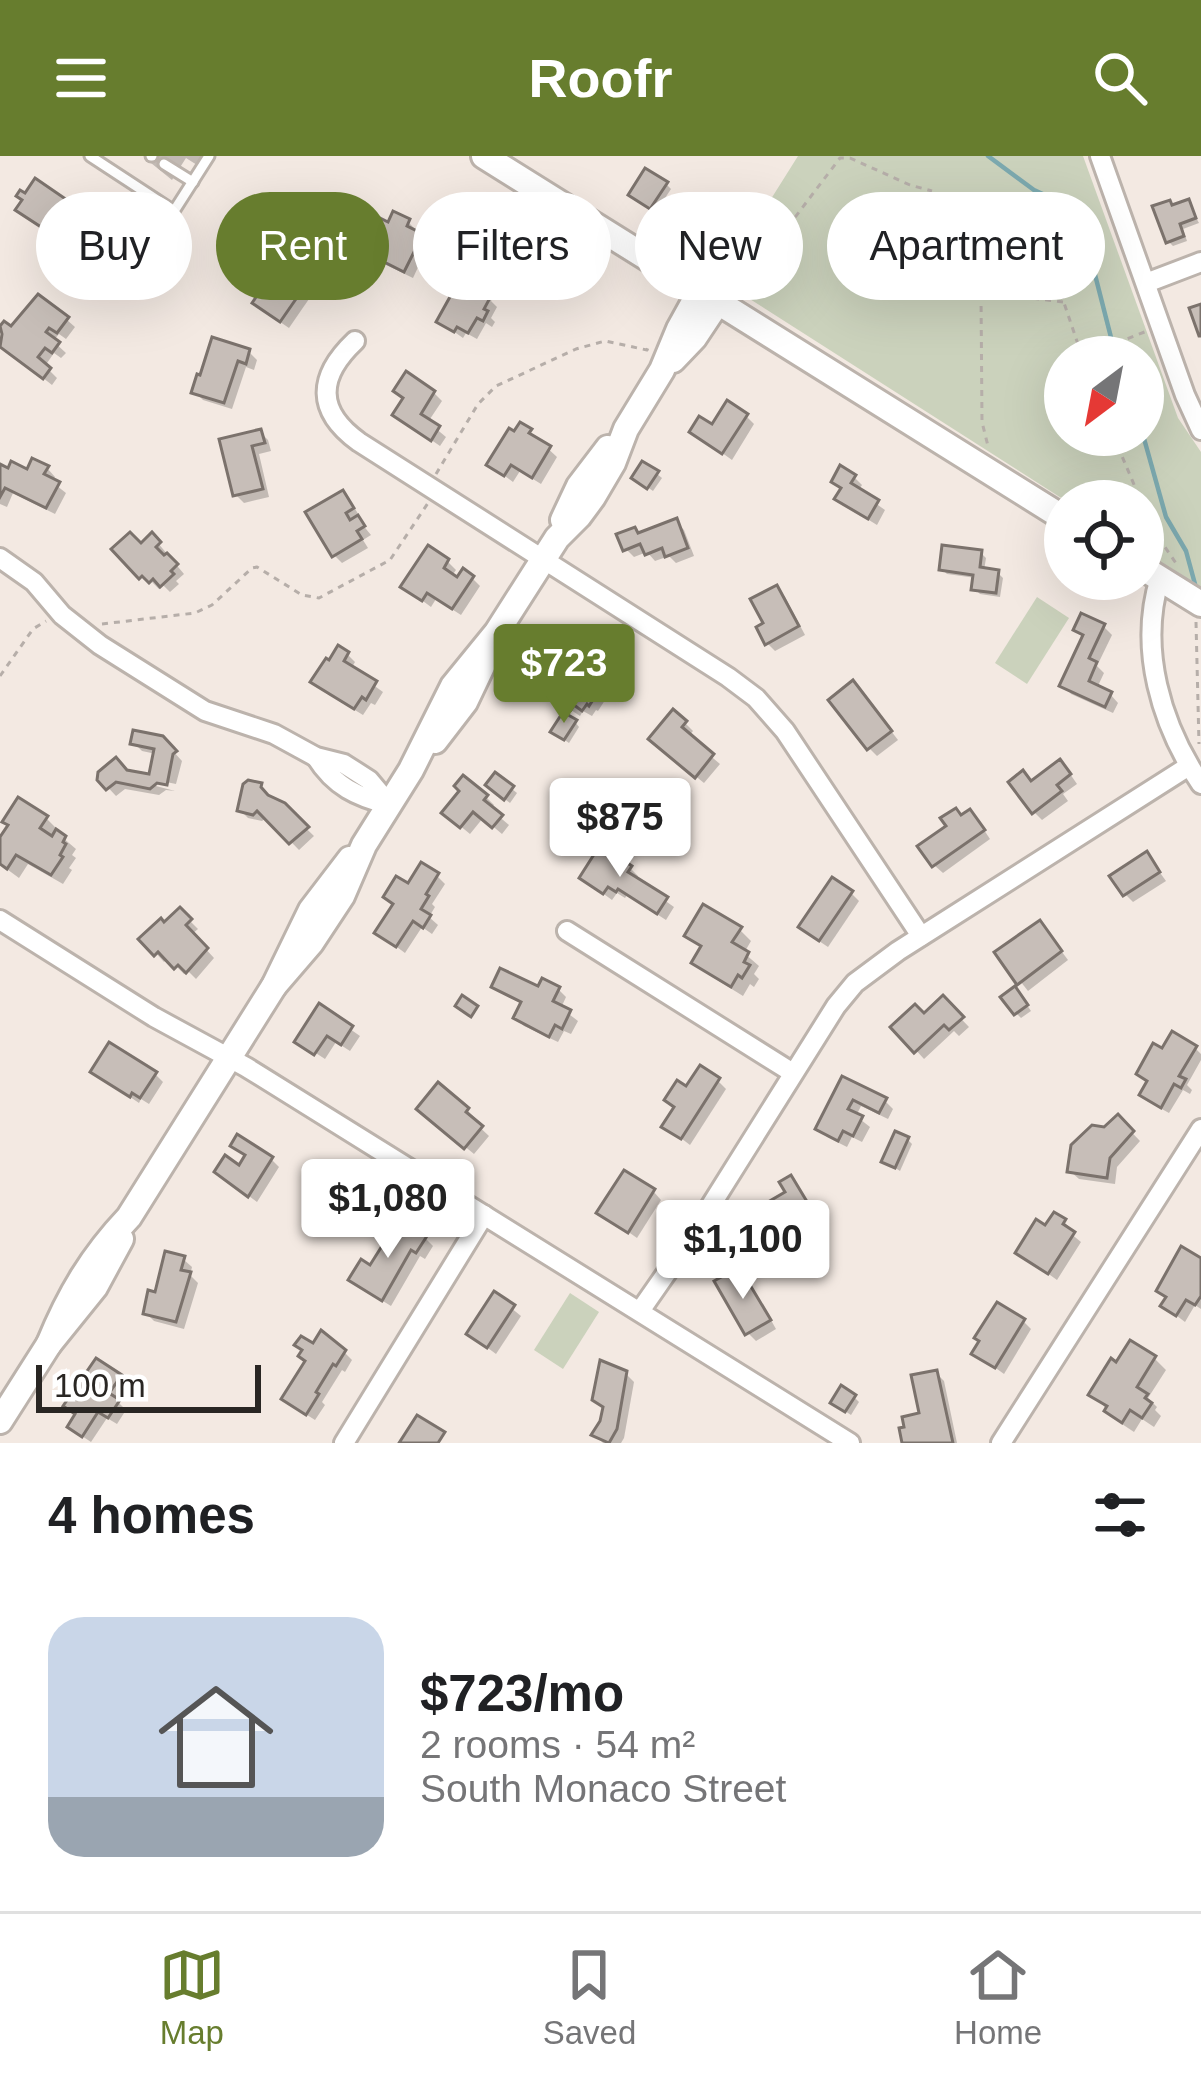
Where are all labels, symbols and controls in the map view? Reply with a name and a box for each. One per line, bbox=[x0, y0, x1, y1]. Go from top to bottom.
icon: menu bbox=[48, 45, 114, 111]
icon: search bbox=[1087, 45, 1153, 111]
text: Roofr bbox=[529, 48, 672, 108]
chip: Buy bbox=[36, 192, 192, 300]
chip: Rent bbox=[216, 192, 389, 300]
chip: Filters bbox=[413, 192, 611, 300]
chip: New bbox=[635, 192, 803, 300]
chip: Apartment bbox=[827, 192, 1105, 300]
north arrow bbox=[1044, 336, 1164, 456]
map controls bbox=[1044, 336, 1164, 600]
button: locate bbox=[1044, 480, 1164, 600]
pin: $723 bbox=[493, 624, 635, 726]
text: $723 bbox=[521, 641, 607, 684]
pin: $875 bbox=[549, 778, 691, 880]
text: $875 bbox=[577, 795, 663, 838]
pin: $1,080 bbox=[290, 1159, 486, 1261]
text: $1,080 bbox=[328, 1176, 448, 1219]
pin: $1,100 bbox=[645, 1200, 841, 1302]
text: $1,100 bbox=[683, 1217, 803, 1260]
scale bar bbox=[36, 1359, 261, 1412]
text: 100 m bbox=[54, 1367, 146, 1404]
icon: filters bbox=[1087, 1482, 1153, 1548]
text: 4 homes bbox=[48, 1487, 255, 1544]
icon: home bbox=[144, 1665, 288, 1809]
text: $723/mo bbox=[420, 1665, 624, 1722]
text: 2 rooms · 54 m² bbox=[420, 1723, 695, 1766]
text: South Monaco Street bbox=[420, 1767, 786, 1810]
tab: Map bbox=[159, 1942, 225, 2052]
tab: Saved bbox=[543, 1942, 636, 2052]
tab: Home bbox=[954, 1942, 1042, 2052]

